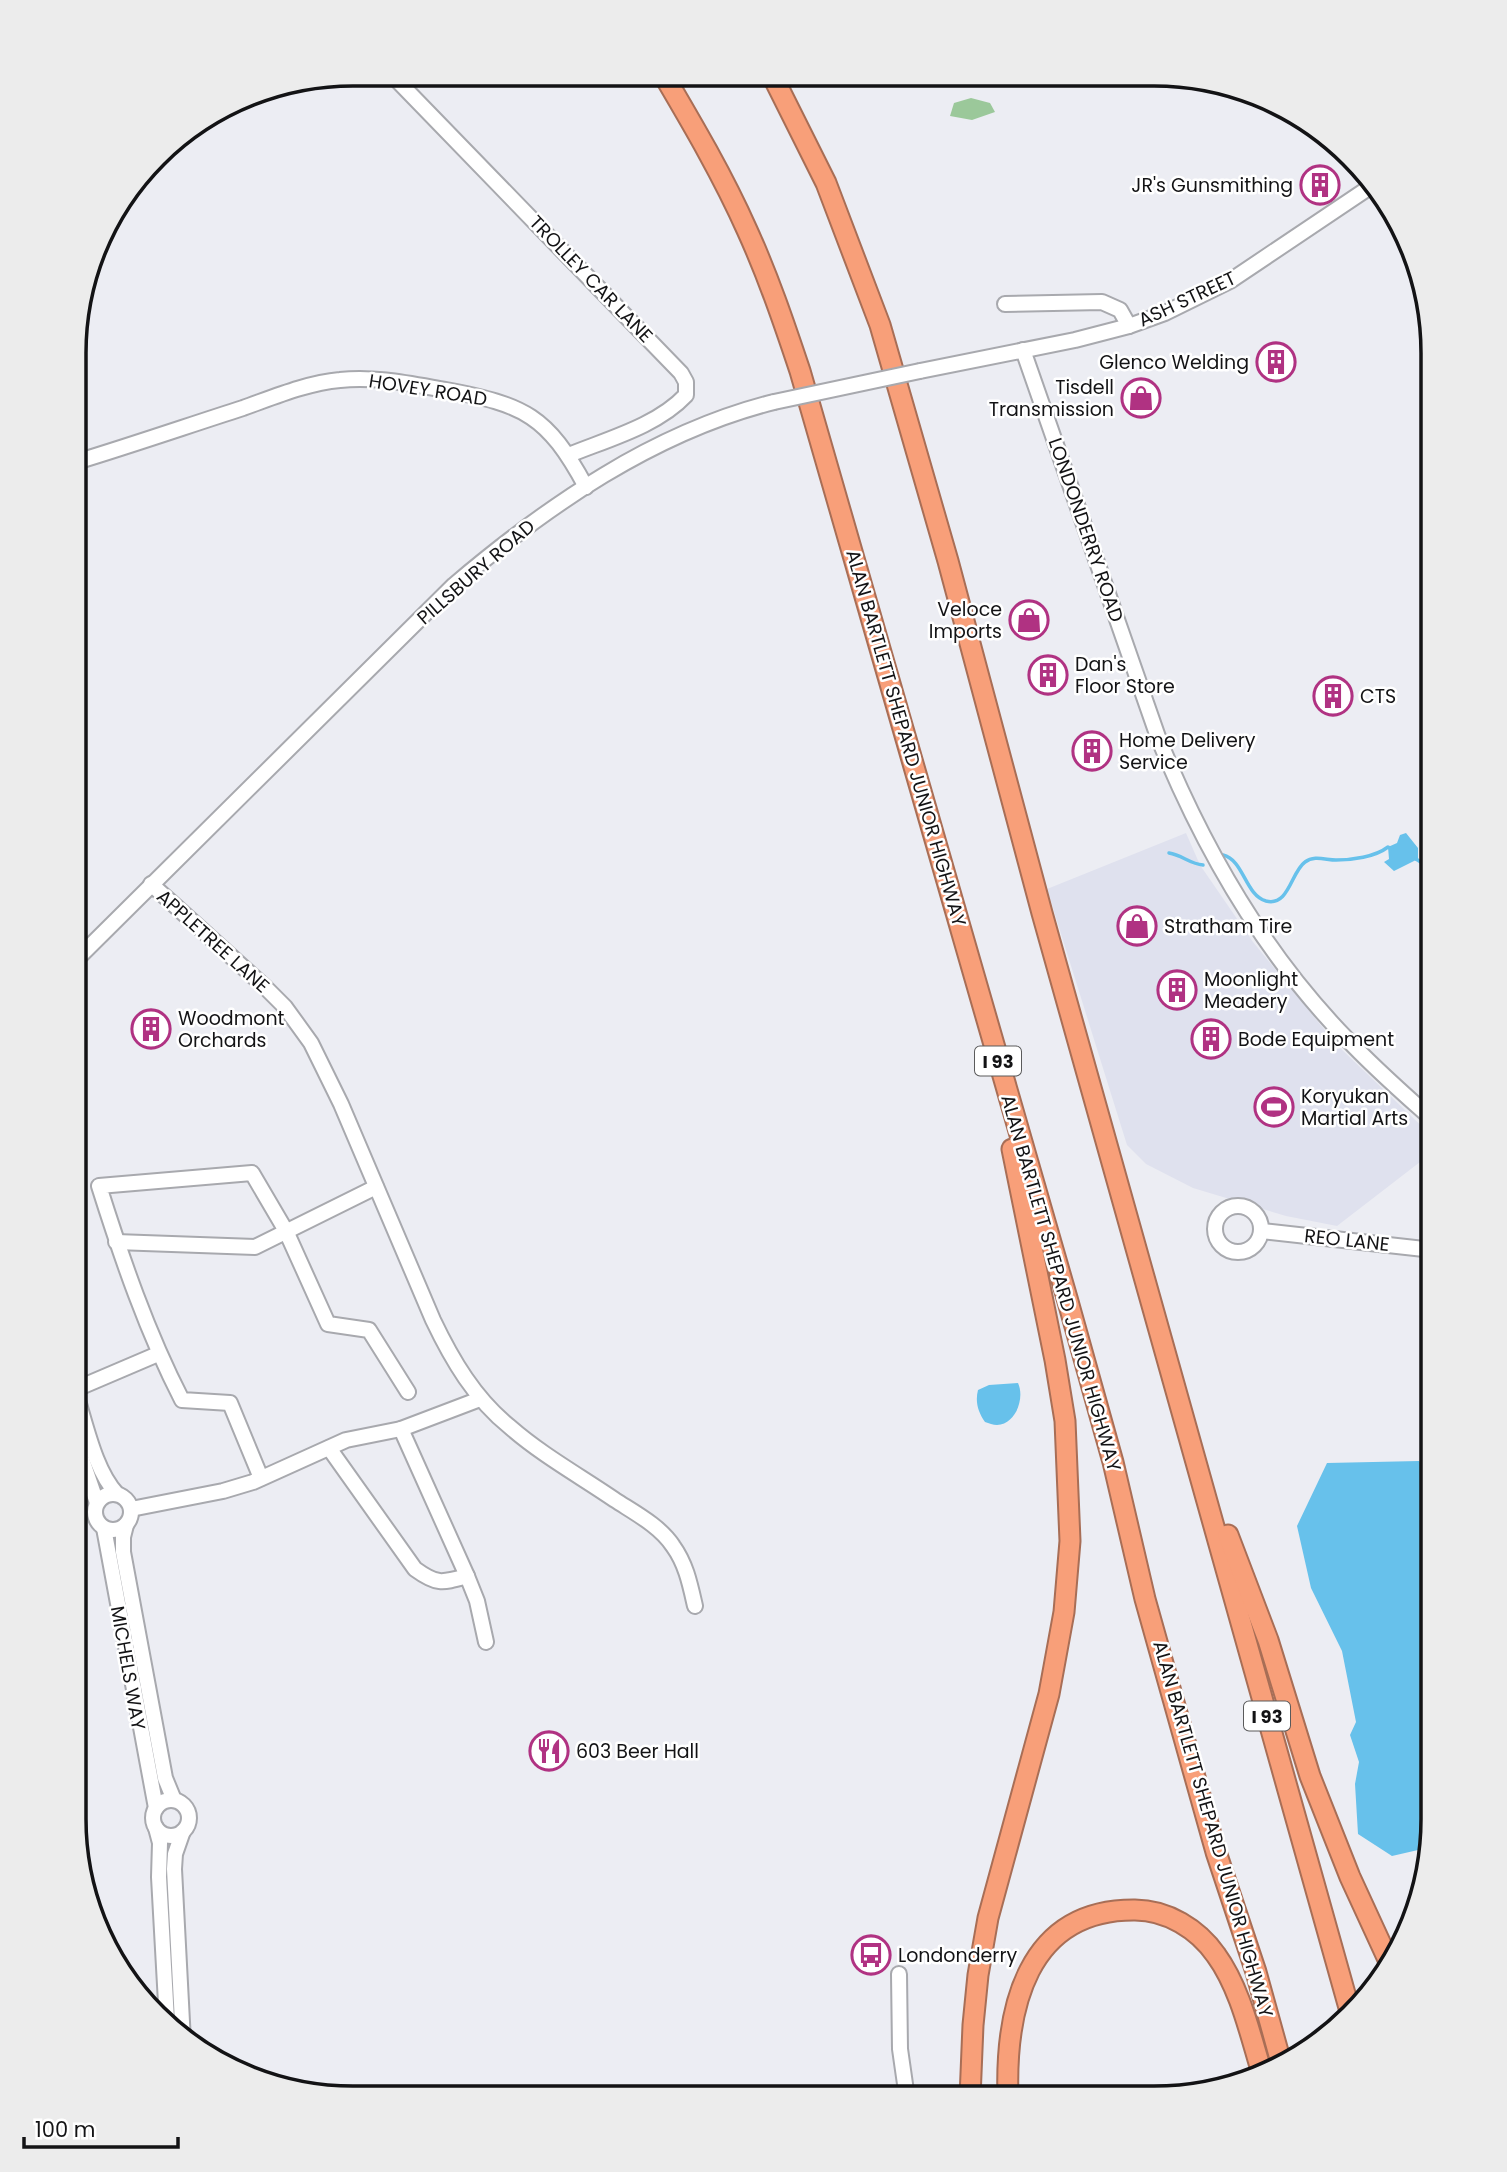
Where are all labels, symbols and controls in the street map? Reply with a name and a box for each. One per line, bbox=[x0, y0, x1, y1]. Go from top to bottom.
building icon: JR's Gunsmithing bbox=[1299, 164, 1341, 206]
place label: JR's Gunsmithing bbox=[1131, 172, 1293, 199]
street label: TROLLEY CAR LANE bbox=[523, 209, 659, 349]
street label: ASH STREET bbox=[1134, 265, 1240, 333]
building icon: Glenco Welding bbox=[1255, 341, 1297, 383]
place label: Glenco Welding bbox=[1099, 349, 1249, 376]
street label: HOVEY ROAD bbox=[367, 367, 489, 413]
place label: Tisdell Transmission bbox=[989, 374, 1114, 423]
shop icon: Tisdell Transmission bbox=[1120, 377, 1162, 419]
street label: LONDONDERRY ROAD bbox=[1042, 434, 1130, 626]
street label: PILLSBURY ROAD bbox=[411, 513, 541, 631]
street label: ALAN BARTLETT SHEPARD JUNIOR HIGHWAY bbox=[839, 546, 973, 930]
place label: Veloce Imports bbox=[929, 596, 1002, 645]
shop icon: Veloce Imports bbox=[1008, 599, 1050, 641]
place label: Dan's Floor Store bbox=[1075, 651, 1175, 700]
building icon: Dan's Floor Store bbox=[1027, 654, 1069, 696]
building icon: CTS bbox=[1312, 675, 1354, 717]
place label: CTS bbox=[1360, 683, 1396, 710]
place label: Home Delivery Service bbox=[1119, 727, 1256, 776]
building icon: Home Delivery Service bbox=[1071, 730, 1113, 772]
street label: APPLETREE LANE bbox=[151, 883, 275, 999]
shop icon: Stratham Tire bbox=[1116, 905, 1158, 947]
place label: Stratham Tire bbox=[1164, 913, 1292, 940]
place label: Moonlight Meadery bbox=[1204, 966, 1298, 1015]
building icon: Moonlight Meadery bbox=[1156, 969, 1198, 1011]
place label: Woodmont Orchards bbox=[178, 1005, 285, 1054]
building icon: Woodmont Orchards bbox=[130, 1008, 172, 1050]
building icon: Bode Equipment bbox=[1190, 1018, 1232, 1060]
place label: Bode Equipment bbox=[1238, 1026, 1394, 1053]
road number: I 93 bbox=[975, 1046, 1021, 1076]
place label: Koryukan Martial Arts bbox=[1301, 1083, 1408, 1132]
sports icon: Koryukan Martial Arts bbox=[1253, 1086, 1295, 1128]
street label: ALAN BARTLETT SHEPARD JUNIOR HIGHWAY bbox=[994, 1091, 1128, 1475]
street label: REO LANE bbox=[1303, 1222, 1391, 1258]
street label: MICHELS WAY bbox=[104, 1604, 152, 1732]
street label: ALAN BARTLETT SHEPARD JUNIOR HIGHWAY bbox=[1146, 1637, 1280, 2021]
road number: I 93 bbox=[1244, 1702, 1290, 1730]
restaurant icon: 603 Beer Hall bbox=[528, 1730, 570, 1772]
place label: 603 Beer Hall bbox=[576, 1738, 699, 1765]
bus stop icon: Londonderry bbox=[850, 1934, 892, 1976]
place label: Londonderry bbox=[898, 1942, 1017, 1969]
scale bar bbox=[24, 2106, 178, 2150]
text: 100 m bbox=[35, 2115, 95, 2144]

